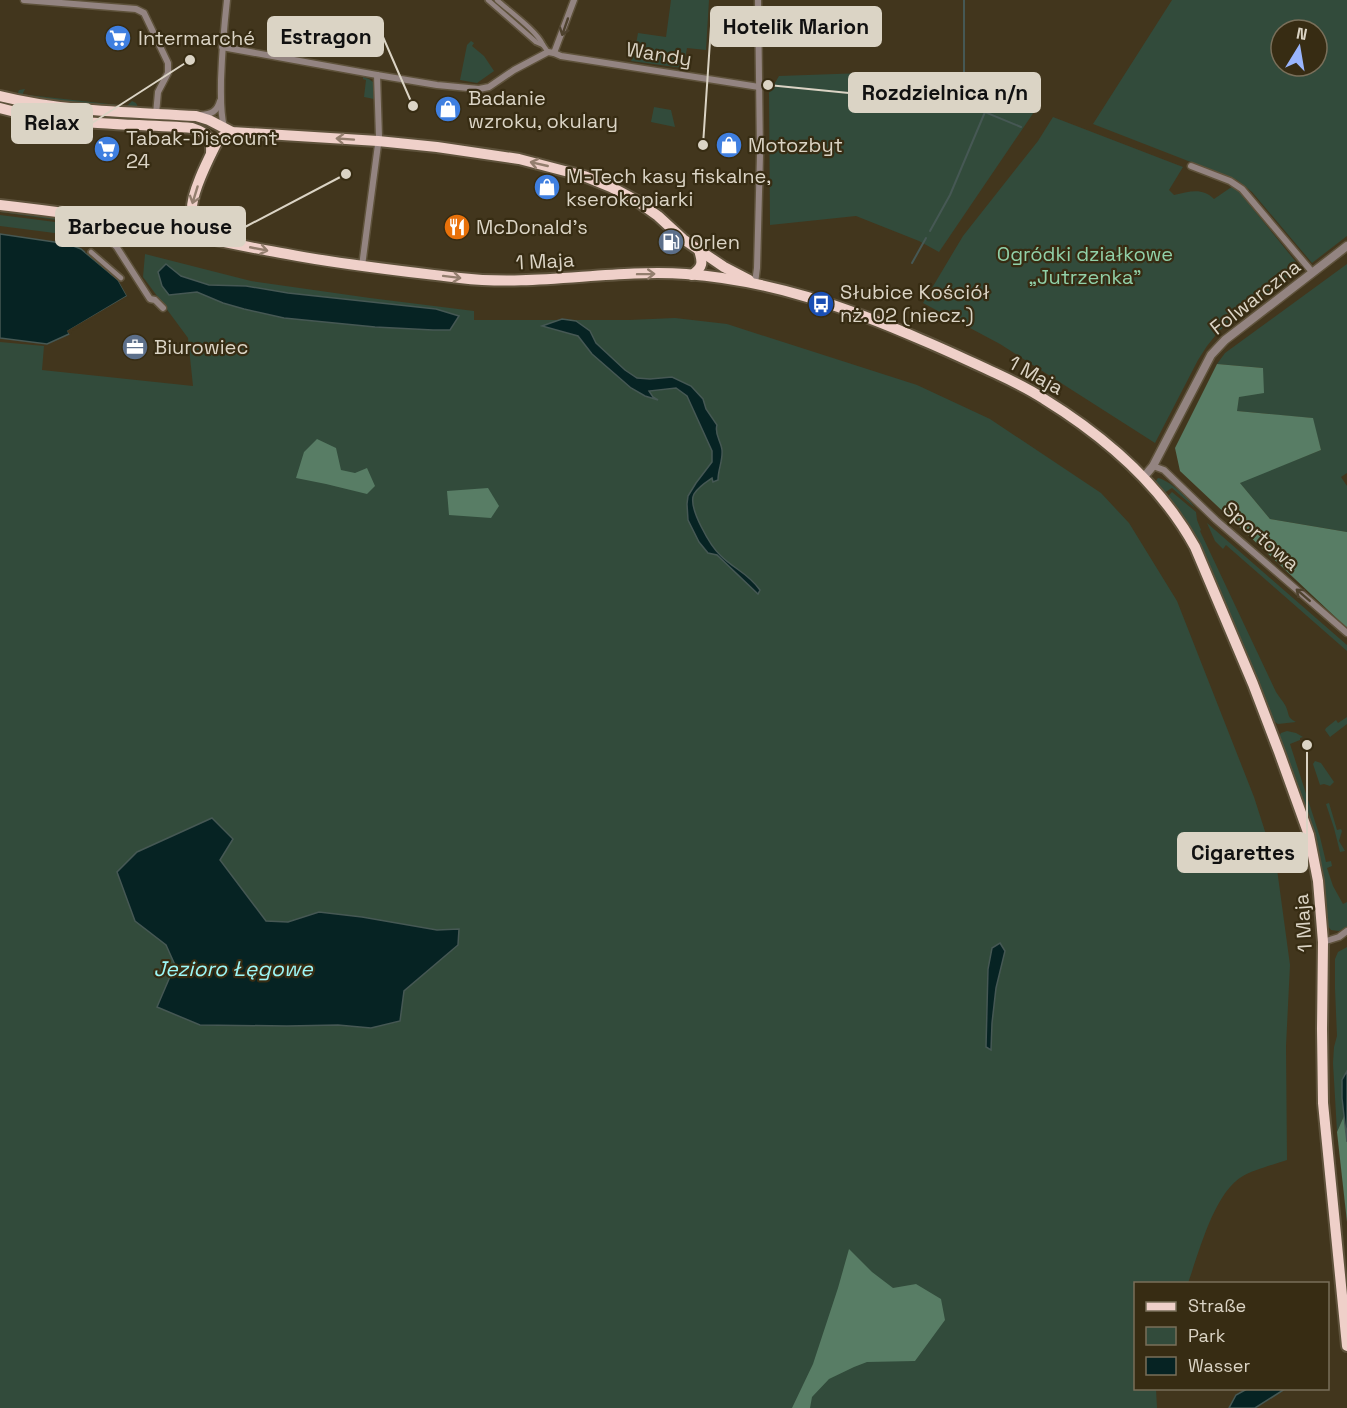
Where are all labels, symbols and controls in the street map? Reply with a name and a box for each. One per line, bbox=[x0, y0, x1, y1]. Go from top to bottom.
callout: Hotelik Marion bbox=[711, 7, 881, 46]
text: Hotelik Marion bbox=[723, 13, 869, 40]
callout: Estragon bbox=[268, 17, 383, 56]
one-way arrow bbox=[558, 17, 569, 35]
north arrow bbox=[1269, 18, 1329, 78]
text: N bbox=[1294, 22, 1309, 45]
supermarket icon: Intermarché bbox=[103, 23, 133, 53]
text: Estragon bbox=[280, 23, 372, 50]
place label: Intermarché bbox=[138, 25, 255, 51]
street label: Wandy bbox=[624, 36, 694, 72]
callout: Rozdzielnica n/n bbox=[849, 73, 1040, 112]
text: Rozdzielnica n/n bbox=[862, 79, 1028, 106]
place label: Badanie wzroku, okulary bbox=[468, 85, 618, 134]
shop icon: Badanie wzroku, okulary bbox=[433, 94, 463, 124]
callout: Relax bbox=[12, 104, 92, 143]
text: Relax bbox=[24, 109, 80, 136]
place label: Tabak-Discount 24 bbox=[126, 125, 278, 174]
shop icon: Motozbyt bbox=[714, 130, 744, 160]
place label: Motozbyt bbox=[748, 132, 843, 158]
one-way arrow bbox=[336, 133, 356, 144]
supermarket icon: Tabak-Discount 24 bbox=[92, 134, 122, 164]
one-way arrow bbox=[529, 158, 549, 169]
place label: M-Tech kasy fiskalne, kserokopiarki bbox=[566, 163, 771, 212]
shop icon: M-Tech kasy fiskalne, kserokopiarki bbox=[532, 172, 562, 202]
one-way arrow bbox=[189, 185, 200, 204]
callout: Barbecue house bbox=[56, 207, 245, 246]
restaurant icon: McDonald's bbox=[442, 212, 472, 242]
text: Barbecue house bbox=[68, 213, 232, 240]
place label: McDonald's bbox=[476, 214, 588, 240]
fuel station icon: Orlen bbox=[656, 227, 686, 257]
place label: Orlen bbox=[690, 229, 740, 255]
park label: Ogródki działkowe „Jutrzenka” bbox=[997, 241, 1173, 290]
one-way arrow bbox=[248, 244, 268, 255]
street label: 1 Maja bbox=[515, 246, 575, 276]
street label: Folwarczna bbox=[1204, 253, 1306, 341]
one-way arrow bbox=[636, 268, 656, 280]
one-way arrow bbox=[441, 272, 461, 283]
place label: Słubice Kościół nż. 02 (niecz.) bbox=[840, 279, 990, 328]
bus stop icon: Słubice Kościół nż. 02 (niecz.) bbox=[806, 289, 836, 319]
office icon: Biurowiec bbox=[120, 332, 150, 362]
place label: Biurowiec bbox=[154, 334, 248, 360]
street label: 1 Maja bbox=[1004, 349, 1068, 401]
street label: Sportowa bbox=[1217, 496, 1305, 576]
one-way arrow bbox=[1296, 588, 1311, 602]
callout: Cigarettes bbox=[1178, 833, 1307, 872]
text: Cigarettes bbox=[1191, 839, 1295, 866]
street label: 1 Maja bbox=[1288, 893, 1318, 953]
water label: Jezioro Łęgowe bbox=[153, 955, 314, 982]
legend bbox=[1134, 1282, 1329, 1390]
text: Straße bbox=[1188, 1294, 1246, 1317]
text: Park bbox=[1188, 1324, 1226, 1347]
text: Wasser bbox=[1188, 1354, 1250, 1377]

